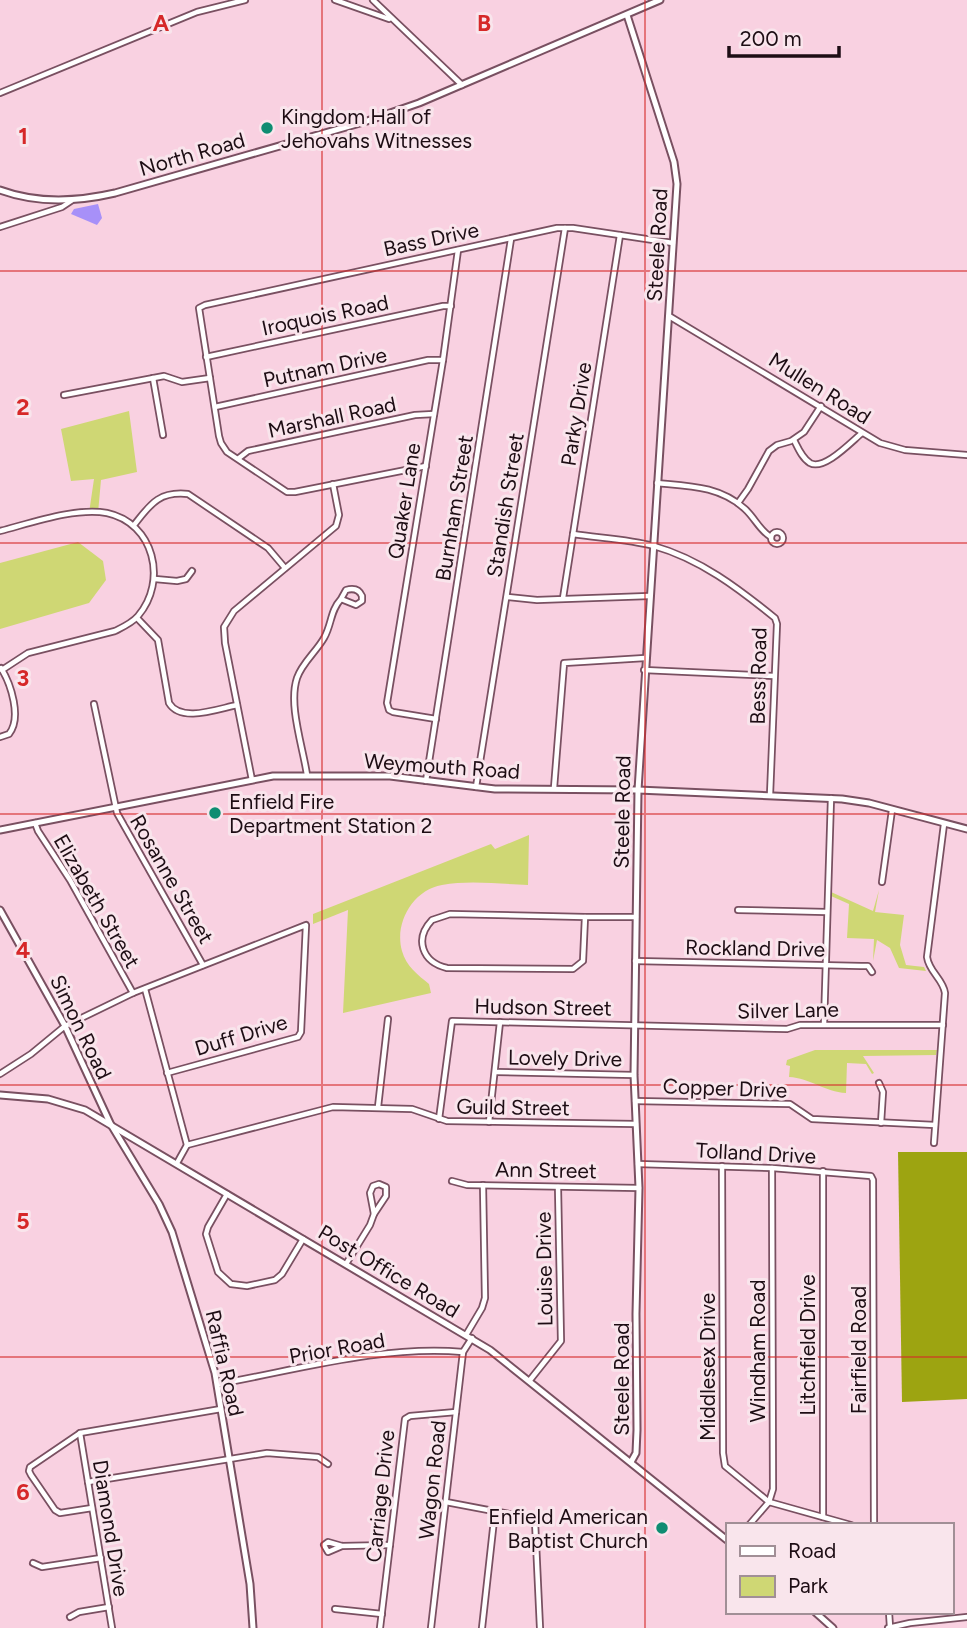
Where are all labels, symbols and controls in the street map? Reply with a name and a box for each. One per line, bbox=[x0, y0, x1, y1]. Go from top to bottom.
text: A bbox=[153, 9, 170, 37]
text: B bbox=[477, 9, 491, 37]
scale bar bbox=[729, 14, 839, 58]
text: 200 m bbox=[740, 26, 802, 51]
place label: Kingdom Hall of Jehovahs Witnesses bbox=[281, 104, 472, 153]
marker: Kingdom Hall of Jehovahs Witnesses bbox=[259, 120, 275, 136]
text: 1 bbox=[18, 122, 28, 150]
street label: North Road bbox=[136, 127, 248, 181]
street label: Steele Road bbox=[642, 188, 672, 302]
street label: Bass Drive bbox=[381, 217, 481, 261]
street label: Iroquois Road bbox=[259, 289, 391, 341]
street label: Putnam Drive bbox=[261, 342, 389, 392]
street label: Mullen Road bbox=[764, 347, 876, 429]
street label: Parky Drive bbox=[555, 360, 597, 468]
street label: Marshall Road bbox=[266, 391, 398, 443]
text: 2 bbox=[16, 393, 30, 421]
street label: Standish Street bbox=[481, 431, 529, 579]
street label: Burnham Street bbox=[430, 433, 478, 583]
street label: Quaker Lane bbox=[382, 441, 426, 561]
street label: Bess Road bbox=[745, 627, 771, 725]
text: 3 bbox=[17, 664, 29, 692]
street label: Weymouth Road bbox=[363, 748, 521, 784]
street label: Steele Road bbox=[609, 755, 635, 869]
place label: Enfield Fire Department Station 2 bbox=[229, 789, 432, 838]
marker: Enfield Fire Department Station 2 bbox=[207, 805, 223, 821]
street label: Rosanne Street bbox=[125, 810, 219, 948]
street label: Elizabeth Street bbox=[49, 830, 145, 972]
street label: Rockland Drive bbox=[685, 934, 825, 962]
text: 4 bbox=[16, 936, 30, 964]
street label: Simon Road bbox=[45, 971, 117, 1083]
street label: Hudson Street bbox=[474, 993, 612, 1021]
street label: Silver Lane bbox=[737, 997, 839, 1023]
street label: Duff Drive bbox=[192, 1009, 290, 1061]
street label: Lovely Drive bbox=[508, 1045, 622, 1071]
street label: Copper Drive bbox=[662, 1073, 788, 1103]
street label: Guild Street bbox=[456, 1094, 570, 1120]
street label: Tolland Drive bbox=[695, 1137, 817, 1169]
street label: Ann Street bbox=[495, 1157, 597, 1183]
text: 5 bbox=[16, 1207, 30, 1235]
street label: Louise Drive bbox=[531, 1211, 557, 1327]
street label: Post Office Road bbox=[314, 1219, 464, 1323]
street label: Litchfield Drive bbox=[795, 1274, 820, 1416]
street label: Windham Road bbox=[745, 1280, 770, 1422]
street label: Fairfield Road bbox=[846, 1286, 871, 1414]
street label: Middlesex Drive bbox=[695, 1293, 720, 1441]
street label: Raffia Road bbox=[201, 1307, 249, 1419]
street label: Steele Road bbox=[609, 1322, 634, 1436]
street label: Prior Road bbox=[287, 1327, 387, 1369]
street label: Wagon Road bbox=[413, 1419, 451, 1541]
street label: Carriage Drive bbox=[361, 1428, 399, 1564]
street label: Diamond Drive bbox=[88, 1458, 134, 1598]
text: 6 bbox=[16, 1478, 30, 1506]
place label: Enfield American Baptist Church bbox=[488, 1504, 648, 1553]
marker: Enfield American Baptist Church bbox=[654, 1520, 670, 1536]
legend bbox=[726, 1523, 953, 1614]
text: Road bbox=[788, 1538, 836, 1563]
text: Park bbox=[788, 1573, 829, 1598]

